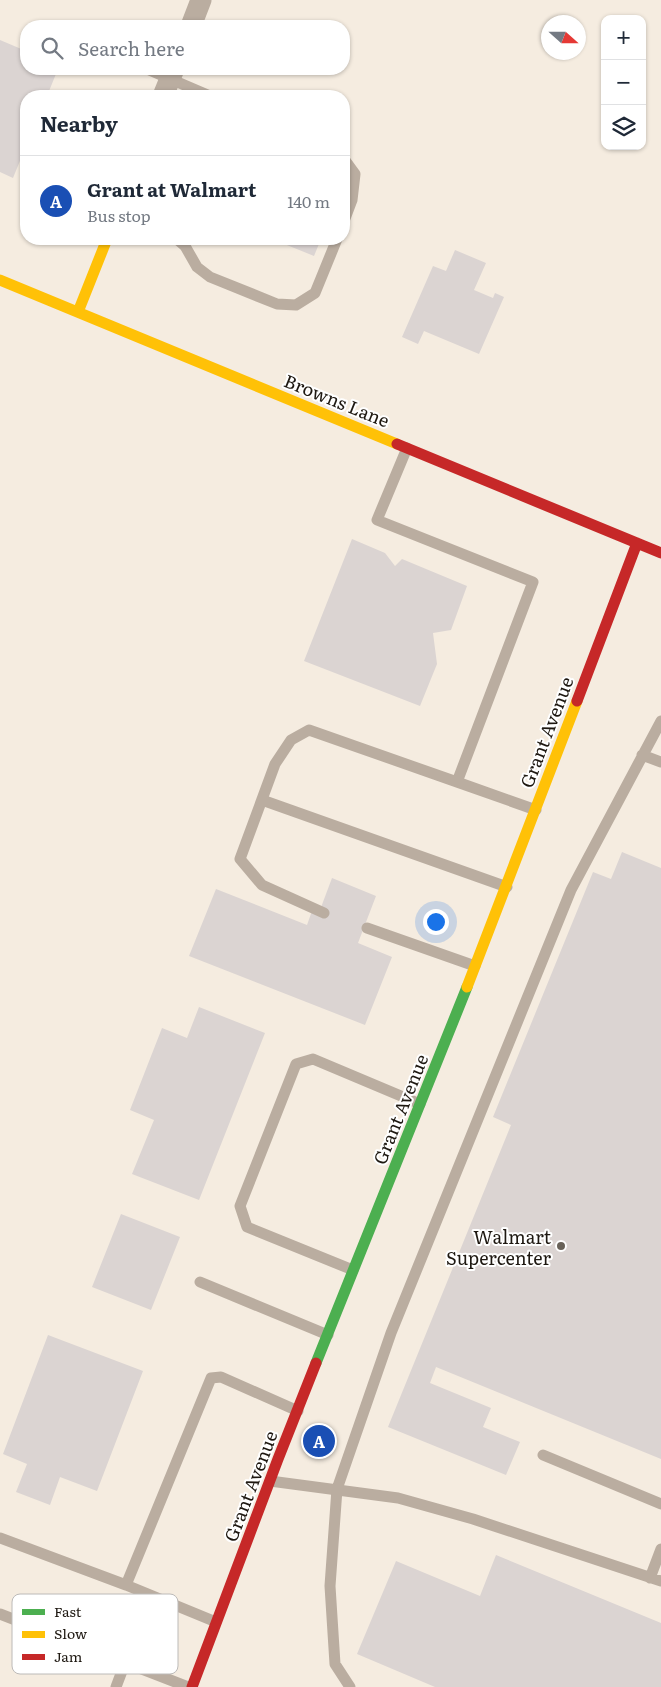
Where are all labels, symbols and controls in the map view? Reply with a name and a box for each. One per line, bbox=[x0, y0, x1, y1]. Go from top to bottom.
north arrow bbox=[541, 15, 586, 60]
map controls bbox=[601, 15, 646, 150]
button: + bbox=[601, 15, 646, 60]
search box bbox=[20, 20, 350, 75]
icon: search bbox=[38, 34, 66, 62]
text: Search here bbox=[78, 34, 185, 62]
button: − bbox=[601, 60, 646, 105]
button: layers bbox=[601, 105, 646, 150]
text: Nearby bbox=[40, 107, 118, 138]
text: Grant at Walmart bbox=[87, 175, 256, 203]
text: A bbox=[50, 189, 62, 213]
text: 140 m bbox=[287, 189, 330, 213]
text: Bus stop bbox=[87, 203, 151, 227]
street label: Browns Lane bbox=[280, 367, 394, 433]
street label: Grant Avenue bbox=[512, 673, 580, 791]
your location bbox=[423, 909, 449, 935]
street label: Grant Avenue bbox=[366, 1050, 434, 1168]
place label: Walmart Supercenter bbox=[446, 1223, 552, 1271]
marker: Walmart Supercenter bbox=[555, 1240, 567, 1252]
pin: A bbox=[303, 1422, 335, 1460]
street label: Grant Avenue bbox=[216, 1427, 284, 1545]
legend bbox=[12, 1594, 178, 1674]
text: Fast bbox=[54, 1601, 82, 1621]
text: Slow bbox=[54, 1623, 87, 1643]
text: Jam bbox=[54, 1646, 83, 1666]

